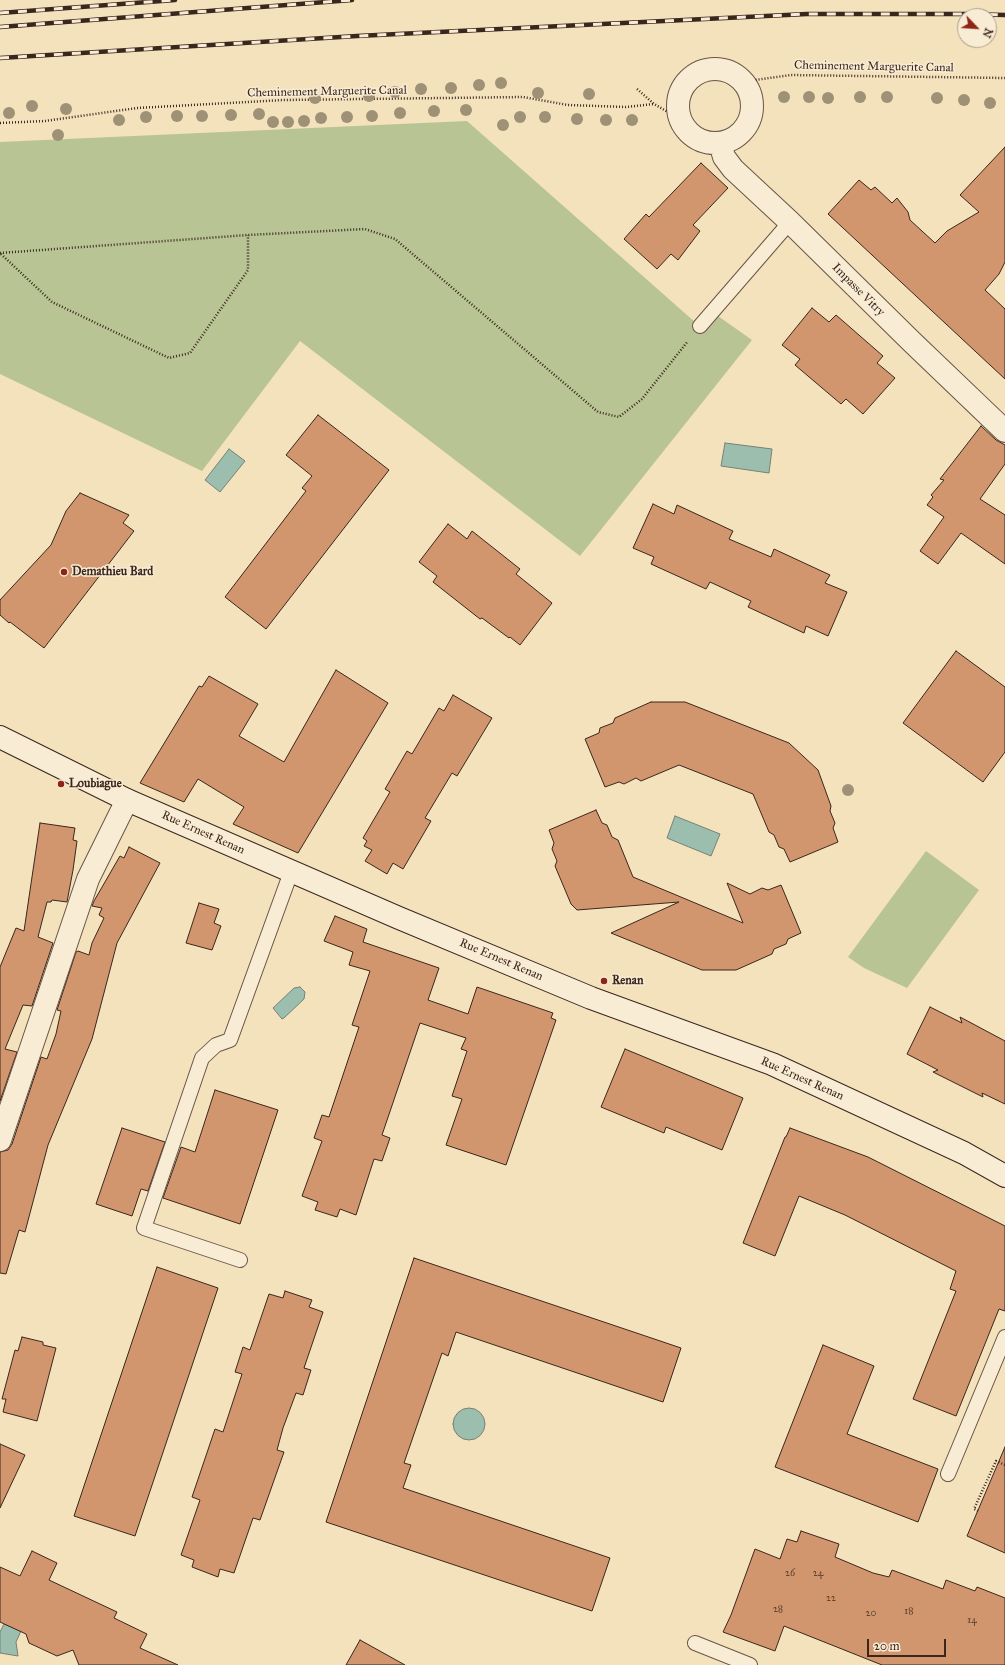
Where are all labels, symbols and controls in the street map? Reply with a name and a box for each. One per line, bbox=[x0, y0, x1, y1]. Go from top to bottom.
north arrow bbox=[957, 8, 997, 48]
text: N bbox=[980, 26, 995, 40]
street label: Cheminement Marguerite Canal bbox=[794, 58, 954, 76]
street label: Cheminement Marguerite Canal bbox=[247, 83, 407, 101]
street label: Impasse Vitry bbox=[829, 261, 887, 319]
place label: Demathieu Bard bbox=[72, 565, 153, 579]
marker: Demathieu Bard bbox=[59, 567, 69, 577]
place label: Loubiague bbox=[69, 777, 122, 791]
marker: Loubiague bbox=[56, 779, 66, 789]
street label: Rue Ernest Renan bbox=[159, 808, 247, 858]
street label: Rue Ernest Renan bbox=[457, 936, 545, 984]
place label: Renan bbox=[612, 974, 643, 988]
marker: Renan bbox=[599, 976, 609, 986]
street label: Rue Ernest Renan bbox=[758, 1054, 846, 1104]
house number: 26 bbox=[785, 1568, 795, 1580]
house number: 24 bbox=[813, 1568, 823, 1580]
house number: 22 bbox=[826, 1593, 836, 1605]
house number: 28 bbox=[773, 1604, 783, 1616]
house number: 18 bbox=[904, 1606, 914, 1618]
house number: 20 bbox=[866, 1608, 876, 1620]
house number: 14 bbox=[967, 1615, 977, 1627]
scale bar bbox=[869, 1631, 948, 1657]
text: 20 m bbox=[874, 1639, 900, 1653]

